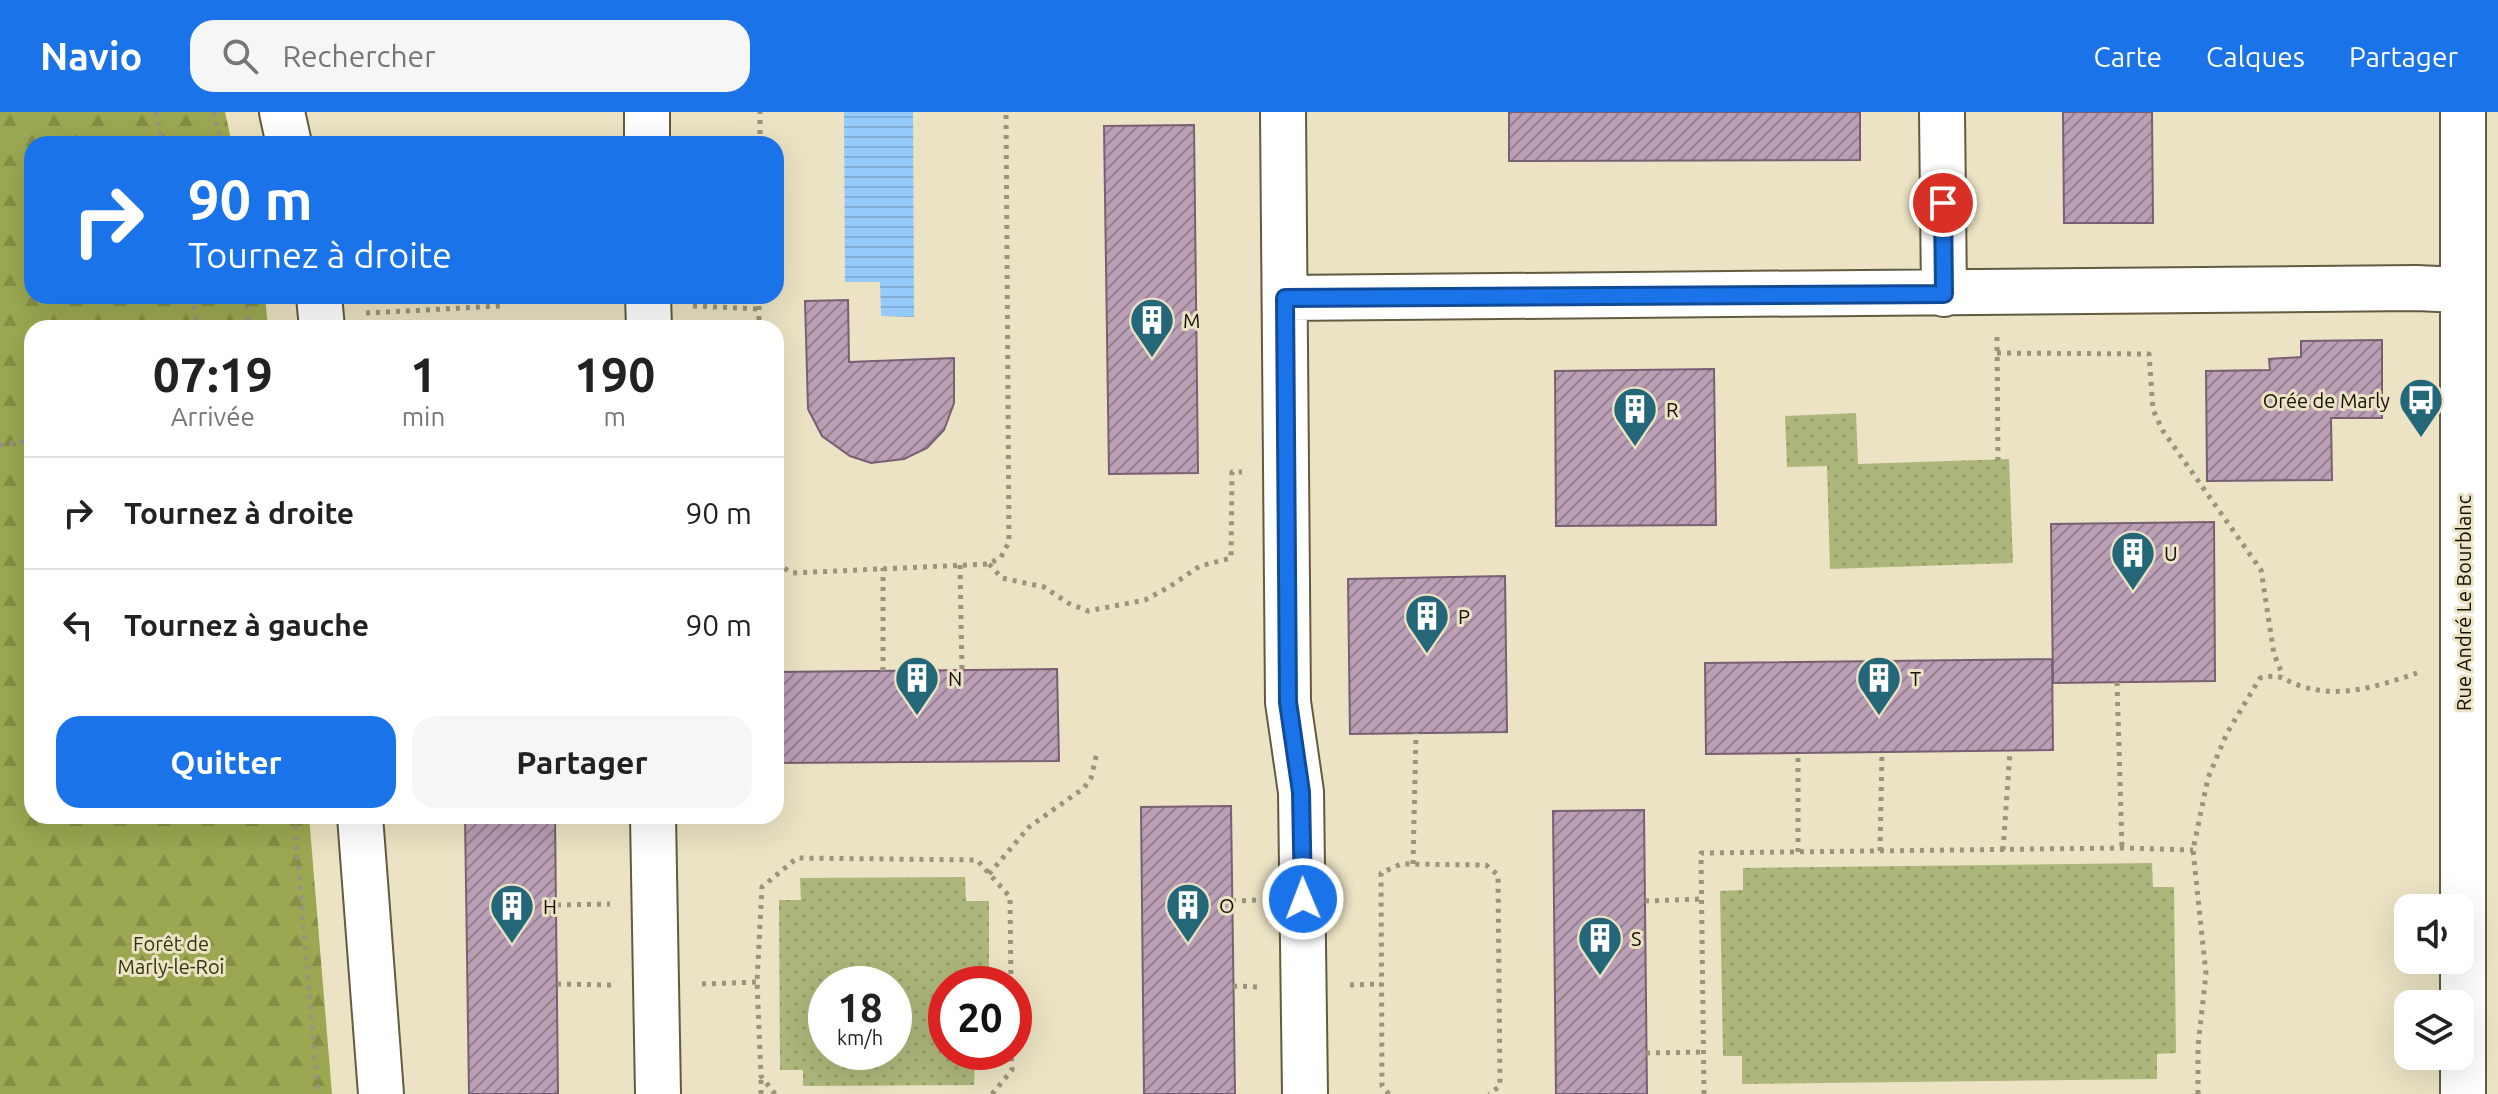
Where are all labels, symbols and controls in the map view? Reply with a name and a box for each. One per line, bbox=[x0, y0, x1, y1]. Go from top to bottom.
search box bbox=[190, 20, 750, 92]
icon: search bbox=[218, 34, 262, 78]
text: Navio bbox=[40, 35, 142, 77]
text: Rechercher bbox=[282, 39, 436, 73]
text: Carte bbox=[2093, 41, 2162, 72]
text: Calques bbox=[2206, 41, 2305, 72]
text: Partager bbox=[2349, 41, 2458, 72]
icon: right bbox=[56, 168, 160, 272]
text: 90 m bbox=[188, 168, 313, 231]
pin bbox=[1909, 169, 1977, 237]
icon: arrive bbox=[1921, 181, 1965, 225]
text: Tournez à droite bbox=[188, 234, 452, 275]
building icon: M bbox=[1128, 296, 1176, 359]
place label: M bbox=[1183, 309, 1200, 332]
text: 07:19 bbox=[153, 347, 273, 401]
text: 1 bbox=[410, 347, 437, 401]
text: 190 bbox=[574, 347, 655, 401]
bus stop icon: Orée de Marly bbox=[2397, 376, 2445, 439]
building icon: R bbox=[1611, 385, 1659, 448]
place label: Orée de Marly bbox=[2263, 389, 2390, 412]
place label: R bbox=[1666, 398, 1678, 421]
text: Arrivée bbox=[171, 402, 255, 431]
text: min bbox=[402, 402, 445, 431]
text: m bbox=[603, 402, 626, 431]
icon: right bbox=[56, 491, 100, 535]
street label: Rue André Le Bourblanc bbox=[2452, 495, 2475, 711]
text: Tournez à droite bbox=[124, 496, 354, 530]
text: 90 m bbox=[685, 496, 752, 530]
building icon: U bbox=[2109, 529, 2157, 592]
place label: U bbox=[2164, 542, 2178, 565]
building icon: P bbox=[1403, 592, 1451, 655]
icon: left bbox=[56, 603, 100, 647]
place label: P bbox=[1458, 605, 1470, 628]
text: Tournez à gauche bbox=[124, 608, 369, 642]
text: 90 m bbox=[685, 608, 752, 642]
building icon: N bbox=[893, 654, 941, 717]
building icon: T bbox=[1855, 654, 1903, 717]
place label: N bbox=[948, 667, 962, 690]
place label: T bbox=[1910, 667, 1921, 690]
button: Quitter bbox=[56, 716, 396, 808]
button: Partager bbox=[412, 716, 752, 808]
position arrow bbox=[1261, 857, 1345, 941]
building icon: O bbox=[1164, 881, 1212, 944]
building icon: H bbox=[488, 882, 536, 945]
place label: O bbox=[1219, 894, 1235, 917]
map controls bbox=[2394, 894, 2474, 1070]
button: sound bbox=[2394, 894, 2474, 974]
place label: H bbox=[543, 895, 557, 918]
building icon: S bbox=[1576, 914, 1624, 977]
place label: S bbox=[1631, 927, 1641, 950]
park label: Forêt de Marly-le-Roi bbox=[118, 932, 224, 978]
speed limit sign: 20 bbox=[928, 966, 1032, 1070]
text: 18 bbox=[837, 985, 883, 1030]
button: layers bbox=[2394, 990, 2474, 1070]
text: km/h bbox=[837, 1026, 883, 1049]

